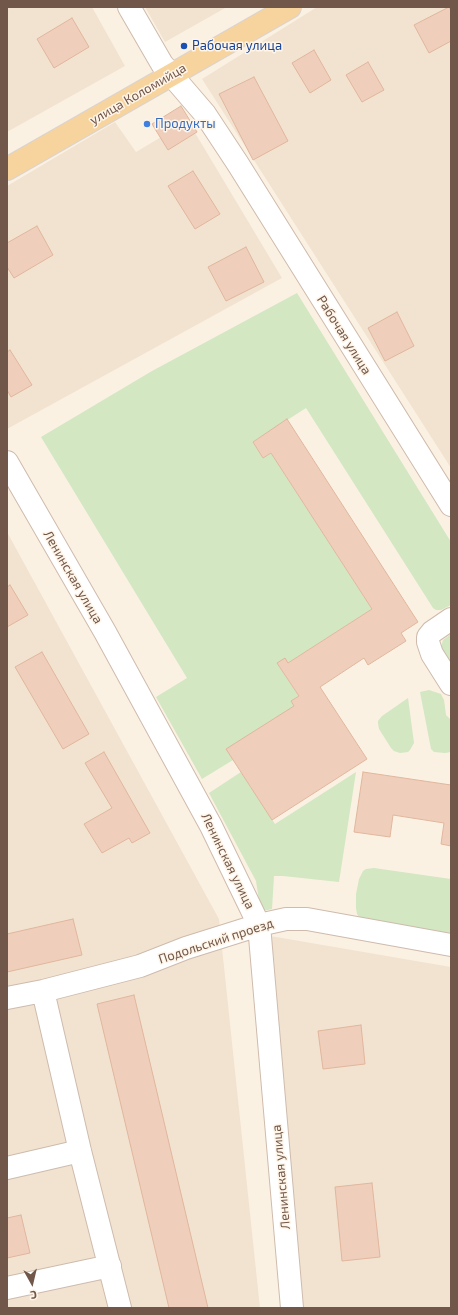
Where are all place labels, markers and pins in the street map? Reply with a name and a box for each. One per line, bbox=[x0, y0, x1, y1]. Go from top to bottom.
place label: Рабочая улица bbox=[192, 38, 282, 54]
marker: Рабочая улица bbox=[179, 41, 189, 51]
place label: Продукты bbox=[155, 116, 216, 132]
marker: Продукты bbox=[142, 119, 152, 129]

